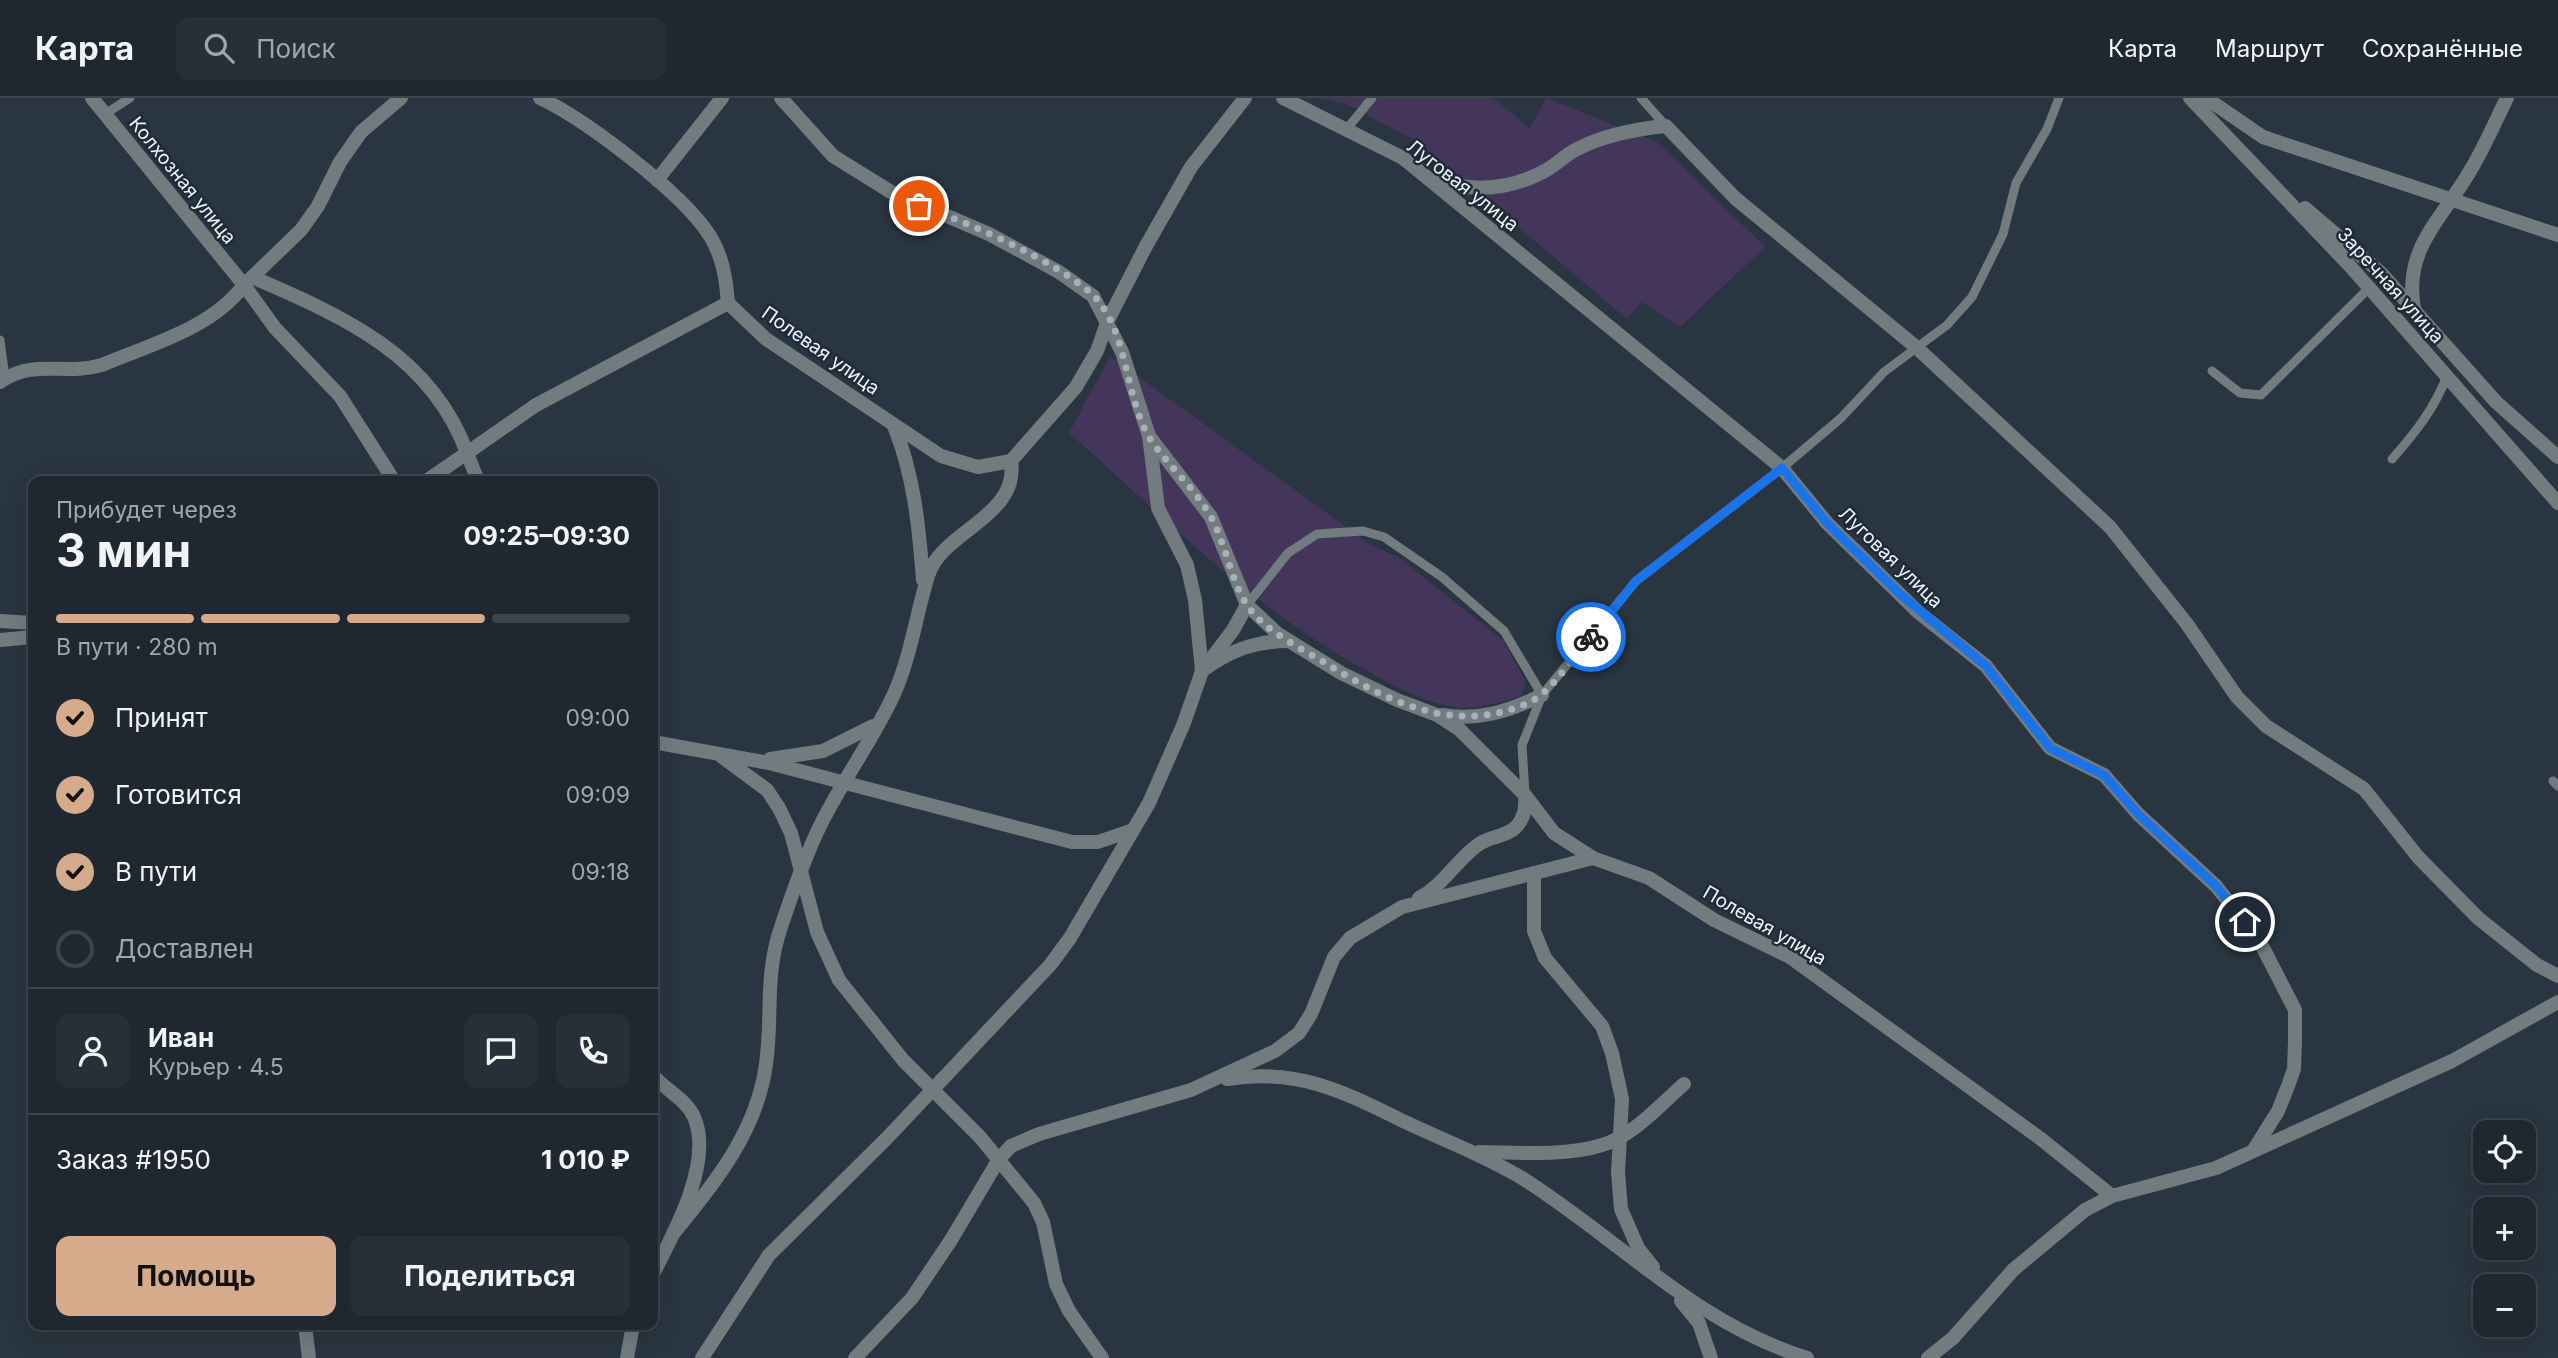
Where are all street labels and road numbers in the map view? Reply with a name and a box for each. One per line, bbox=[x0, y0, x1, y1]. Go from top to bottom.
street label: Колхозная улица bbox=[124, 112, 241, 248]
street label: Луговая улица bbox=[1402, 135, 1523, 236]
street label: Заречная улица bbox=[2333, 223, 2449, 348]
street label: Полевая улица bbox=[757, 301, 884, 400]
street label: Луговая улица bbox=[1834, 502, 1947, 613]
street label: Полевая улица bbox=[1699, 881, 1831, 970]

